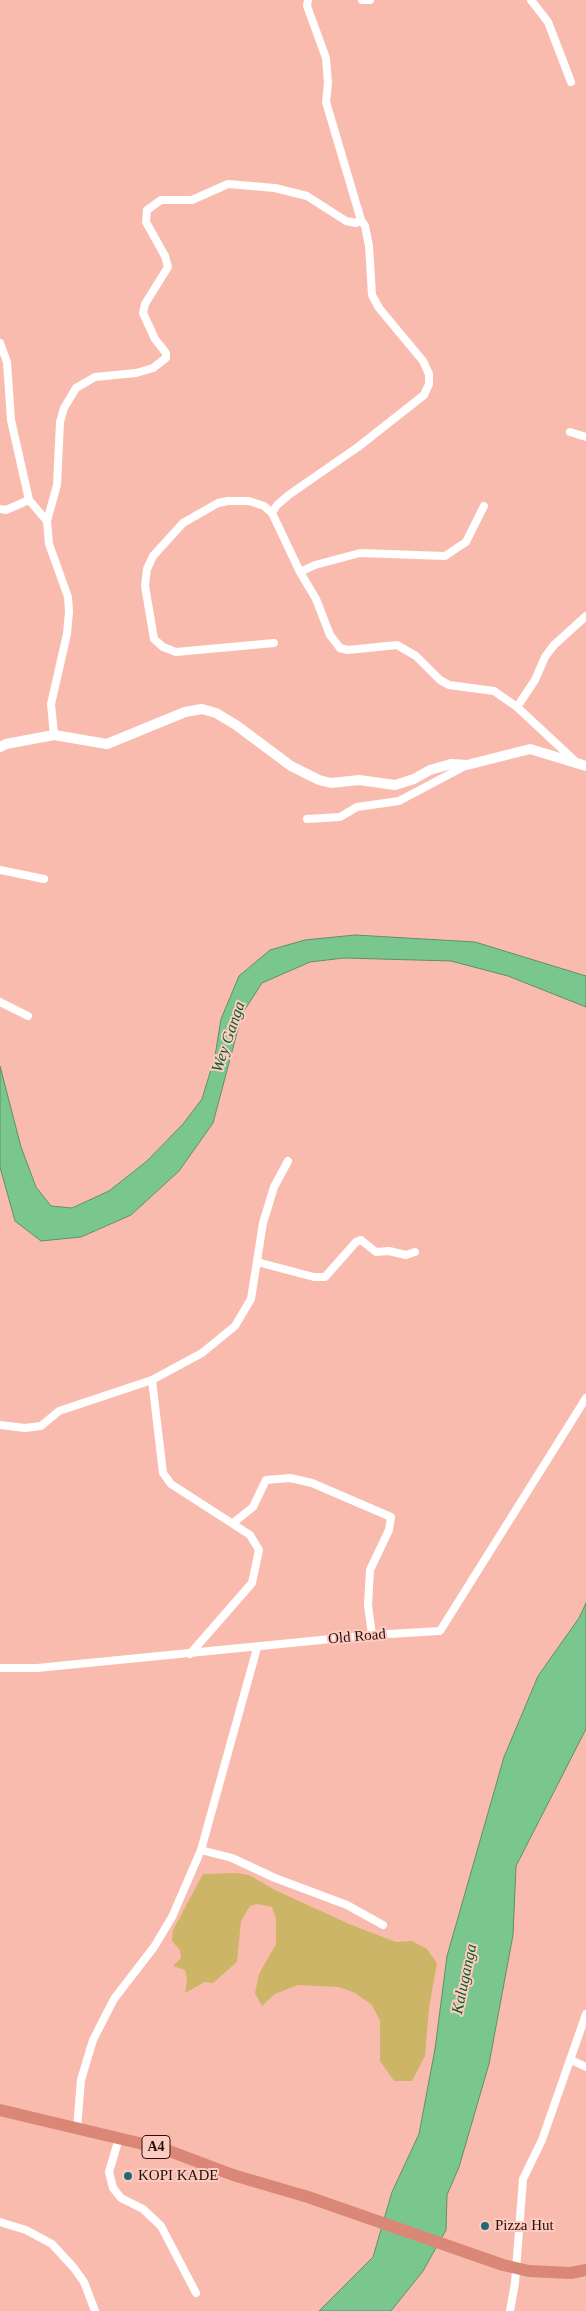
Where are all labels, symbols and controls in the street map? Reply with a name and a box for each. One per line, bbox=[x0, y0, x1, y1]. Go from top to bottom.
water label: Wey Ganga bbox=[208, 999, 250, 1075]
street label: Old Road bbox=[327, 1626, 387, 1648]
water label: Kaluganga bbox=[448, 1942, 482, 2016]
road number: A4 bbox=[142, 2136, 170, 2158]
place label: KOPI KADE bbox=[138, 2167, 218, 2185]
marker: KOPI KADE bbox=[122, 2170, 134, 2182]
place label: Pizza Hut bbox=[495, 2217, 554, 2235]
marker: Pizza Hut bbox=[479, 2220, 491, 2232]

